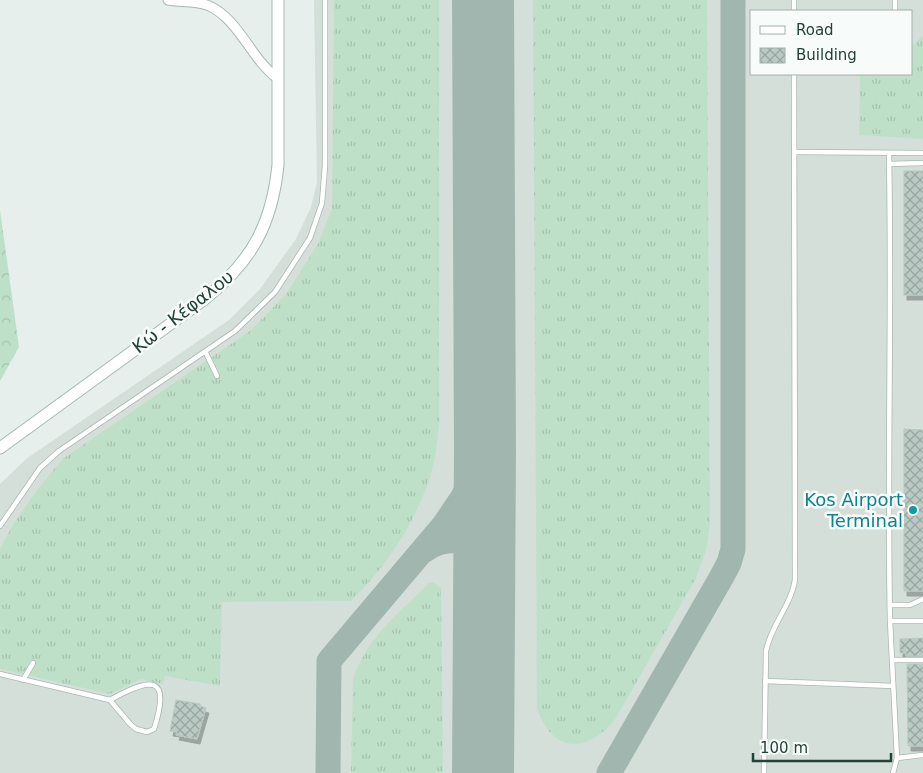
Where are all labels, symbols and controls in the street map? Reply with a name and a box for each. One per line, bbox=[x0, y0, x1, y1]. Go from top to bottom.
legend bbox=[750, 10, 913, 75]
text: Road bbox=[796, 21, 834, 39]
text: Building bbox=[796, 46, 857, 64]
street label: Κώ - Κέφαλου bbox=[128, 266, 237, 357]
place label: Kos Airport Terminal bbox=[804, 489, 903, 531]
marker: Kos Airport Terminal bbox=[907, 504, 919, 516]
scale bar bbox=[753, 730, 890, 762]
text: 100 m bbox=[760, 739, 808, 757]

